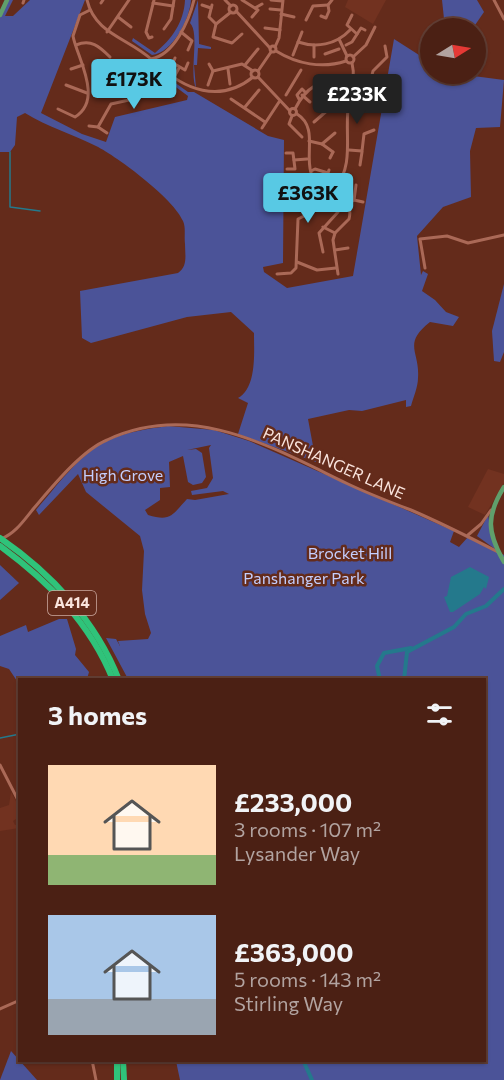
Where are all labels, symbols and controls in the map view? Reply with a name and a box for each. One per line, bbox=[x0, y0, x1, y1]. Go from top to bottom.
north arrow bbox=[420, 18, 486, 84]
map controls bbox=[420, 18, 486, 84]
pin: £173K bbox=[92, 59, 176, 110]
text: £173K bbox=[105, 66, 163, 90]
pin: £233K bbox=[315, 74, 399, 125]
text: £233K bbox=[327, 81, 387, 105]
pin: £363K bbox=[266, 173, 350, 224]
text: £363K bbox=[277, 180, 339, 204]
street label: PANSHANGER LANE bbox=[260, 423, 408, 502]
park label: High Grove bbox=[83, 465, 163, 484]
park label: Brocket Hill bbox=[308, 543, 392, 562]
park label: Panshanger Park bbox=[243, 568, 365, 587]
road number: A414 bbox=[48, 591, 96, 615]
icon: filters bbox=[423, 698, 456, 731]
text: 3 homes bbox=[48, 699, 147, 730]
text: £233,000 bbox=[234, 786, 352, 817]
icon: home bbox=[96, 789, 168, 861]
text: 3 rooms · 107 m² bbox=[234, 817, 381, 841]
text: Lysander Way bbox=[234, 841, 360, 865]
text: £363,000 bbox=[234, 936, 354, 967]
icon: home bbox=[96, 939, 168, 1011]
text: 5 rooms · 143 m² bbox=[234, 967, 381, 991]
text: Stirling Way bbox=[234, 991, 343, 1015]

